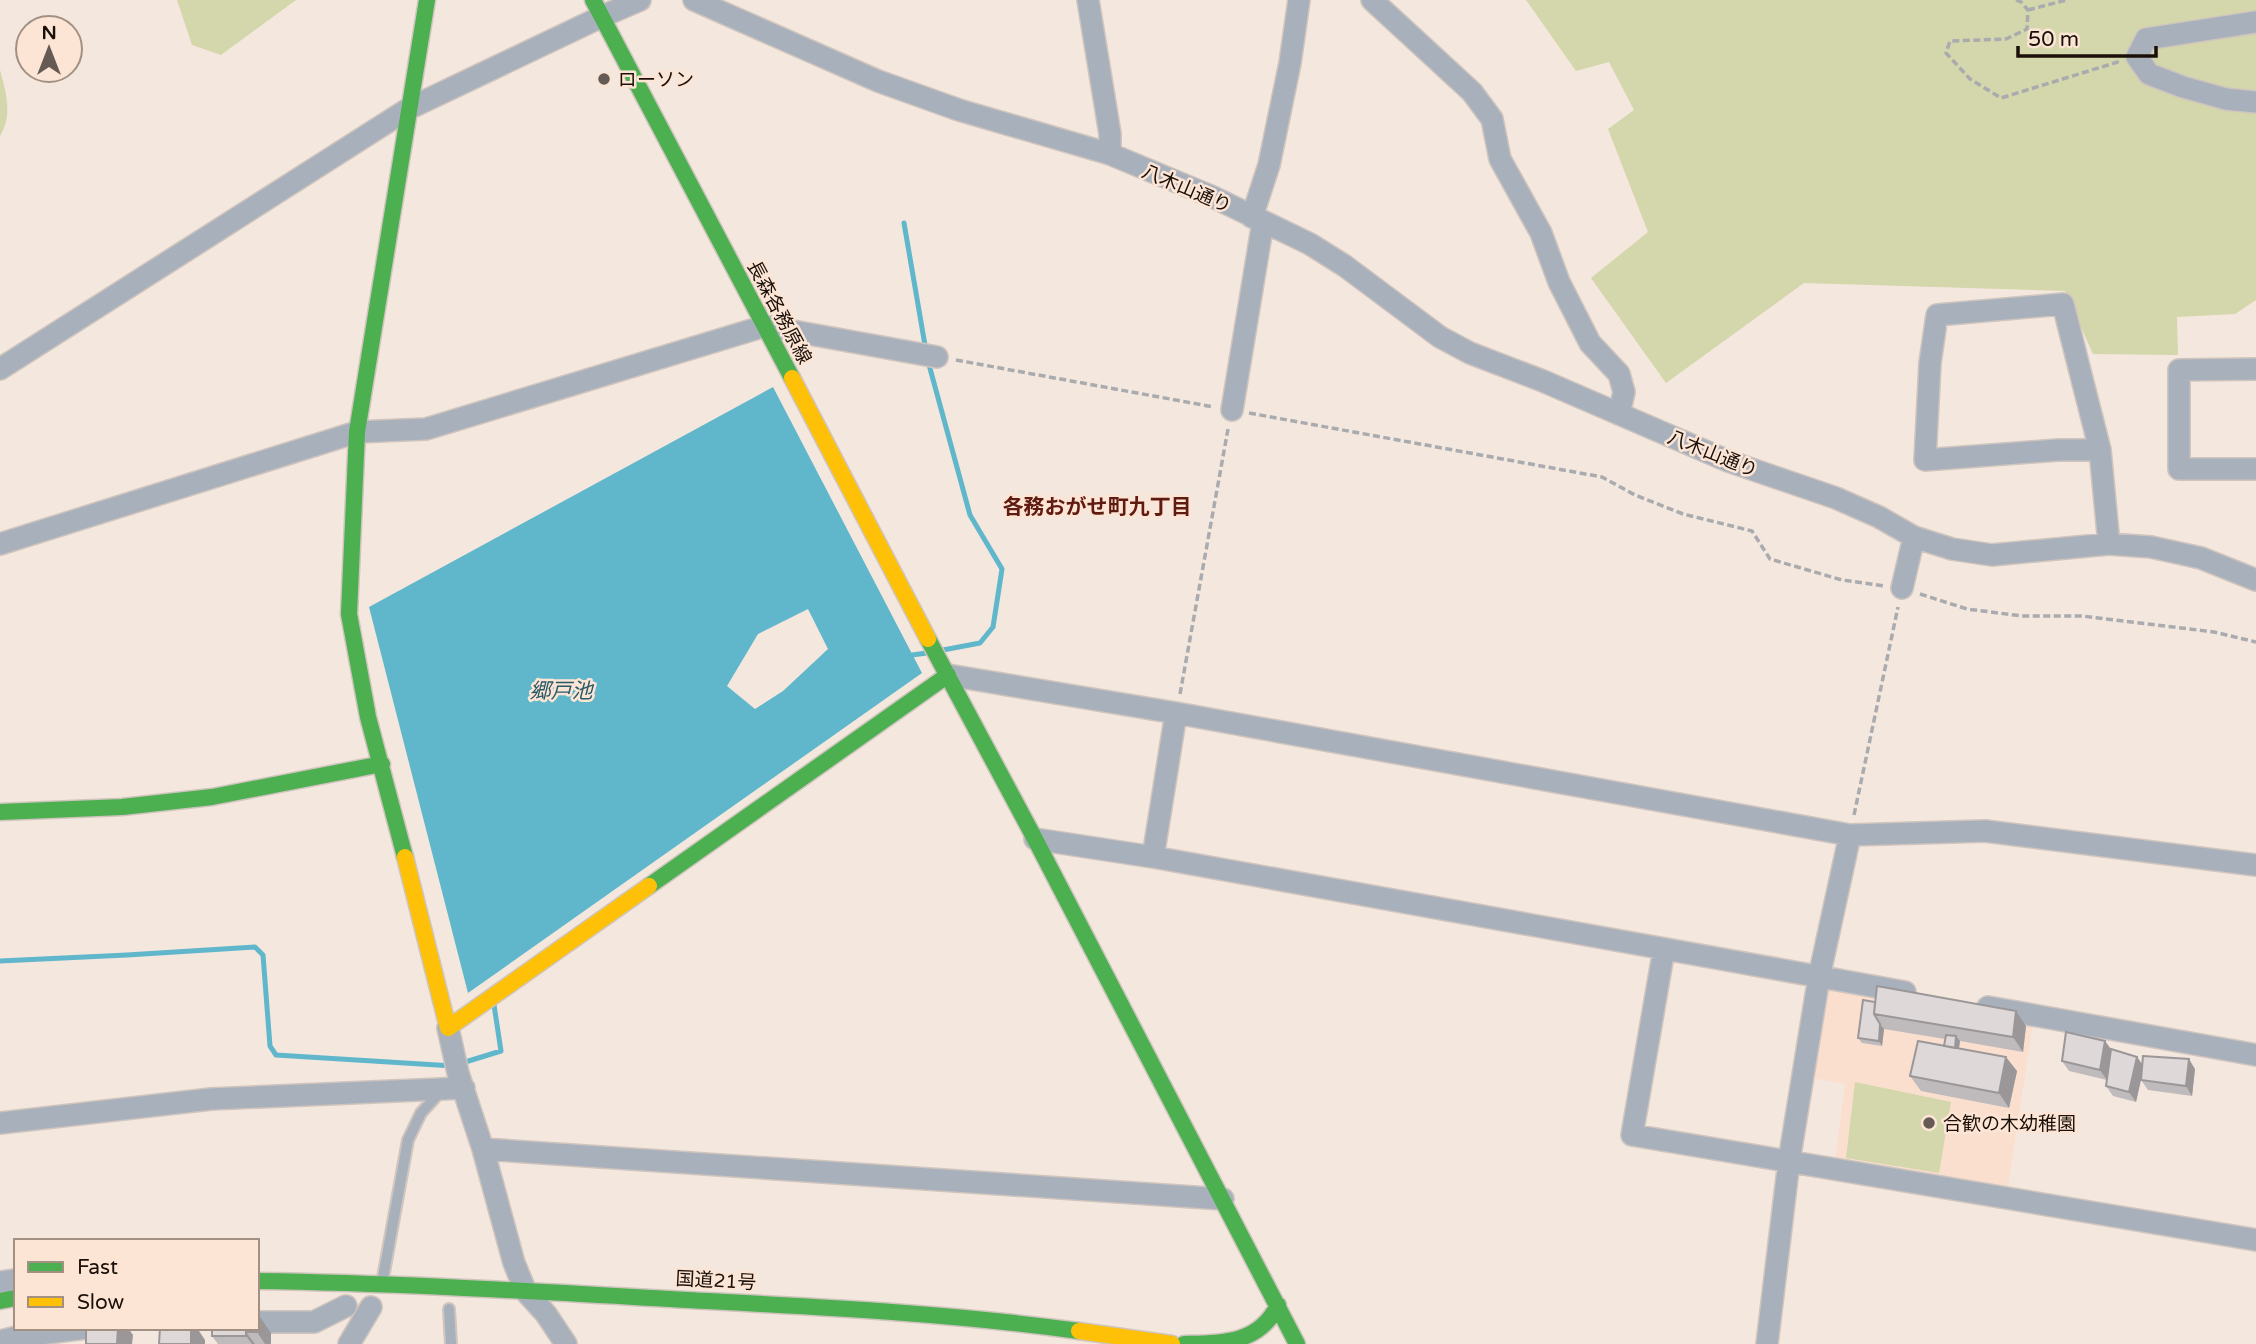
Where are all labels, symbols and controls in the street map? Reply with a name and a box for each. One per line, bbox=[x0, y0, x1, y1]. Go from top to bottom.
north arrow bbox=[14, 14, 84, 84]
scale bar bbox=[2018, 14, 2156, 58]
text: N bbox=[41, 22, 57, 44]
text: 50 m bbox=[2028, 27, 2079, 52]
place label: ローソン bbox=[618, 69, 694, 91]
marker: ローソン bbox=[596, 71, 612, 87]
street label: 八木山通り bbox=[1139, 160, 1235, 218]
street label: 長森各務原線 bbox=[743, 257, 816, 368]
street label: 八木山通り bbox=[1664, 426, 1761, 482]
district label: 各務おがせ町九丁目 bbox=[1003, 495, 1192, 520]
water label: 郷戸池 bbox=[530, 679, 594, 704]
place label: 合歓の木幼稚園 bbox=[1943, 1113, 2076, 1135]
marker: 合歓の木幼稚園 bbox=[1921, 1115, 1937, 1131]
legend bbox=[14, 1239, 259, 1330]
text: Fast bbox=[77, 1255, 118, 1280]
street label: 国道21号 bbox=[675, 1268, 757, 1294]
text: Slow bbox=[77, 1290, 125, 1315]

